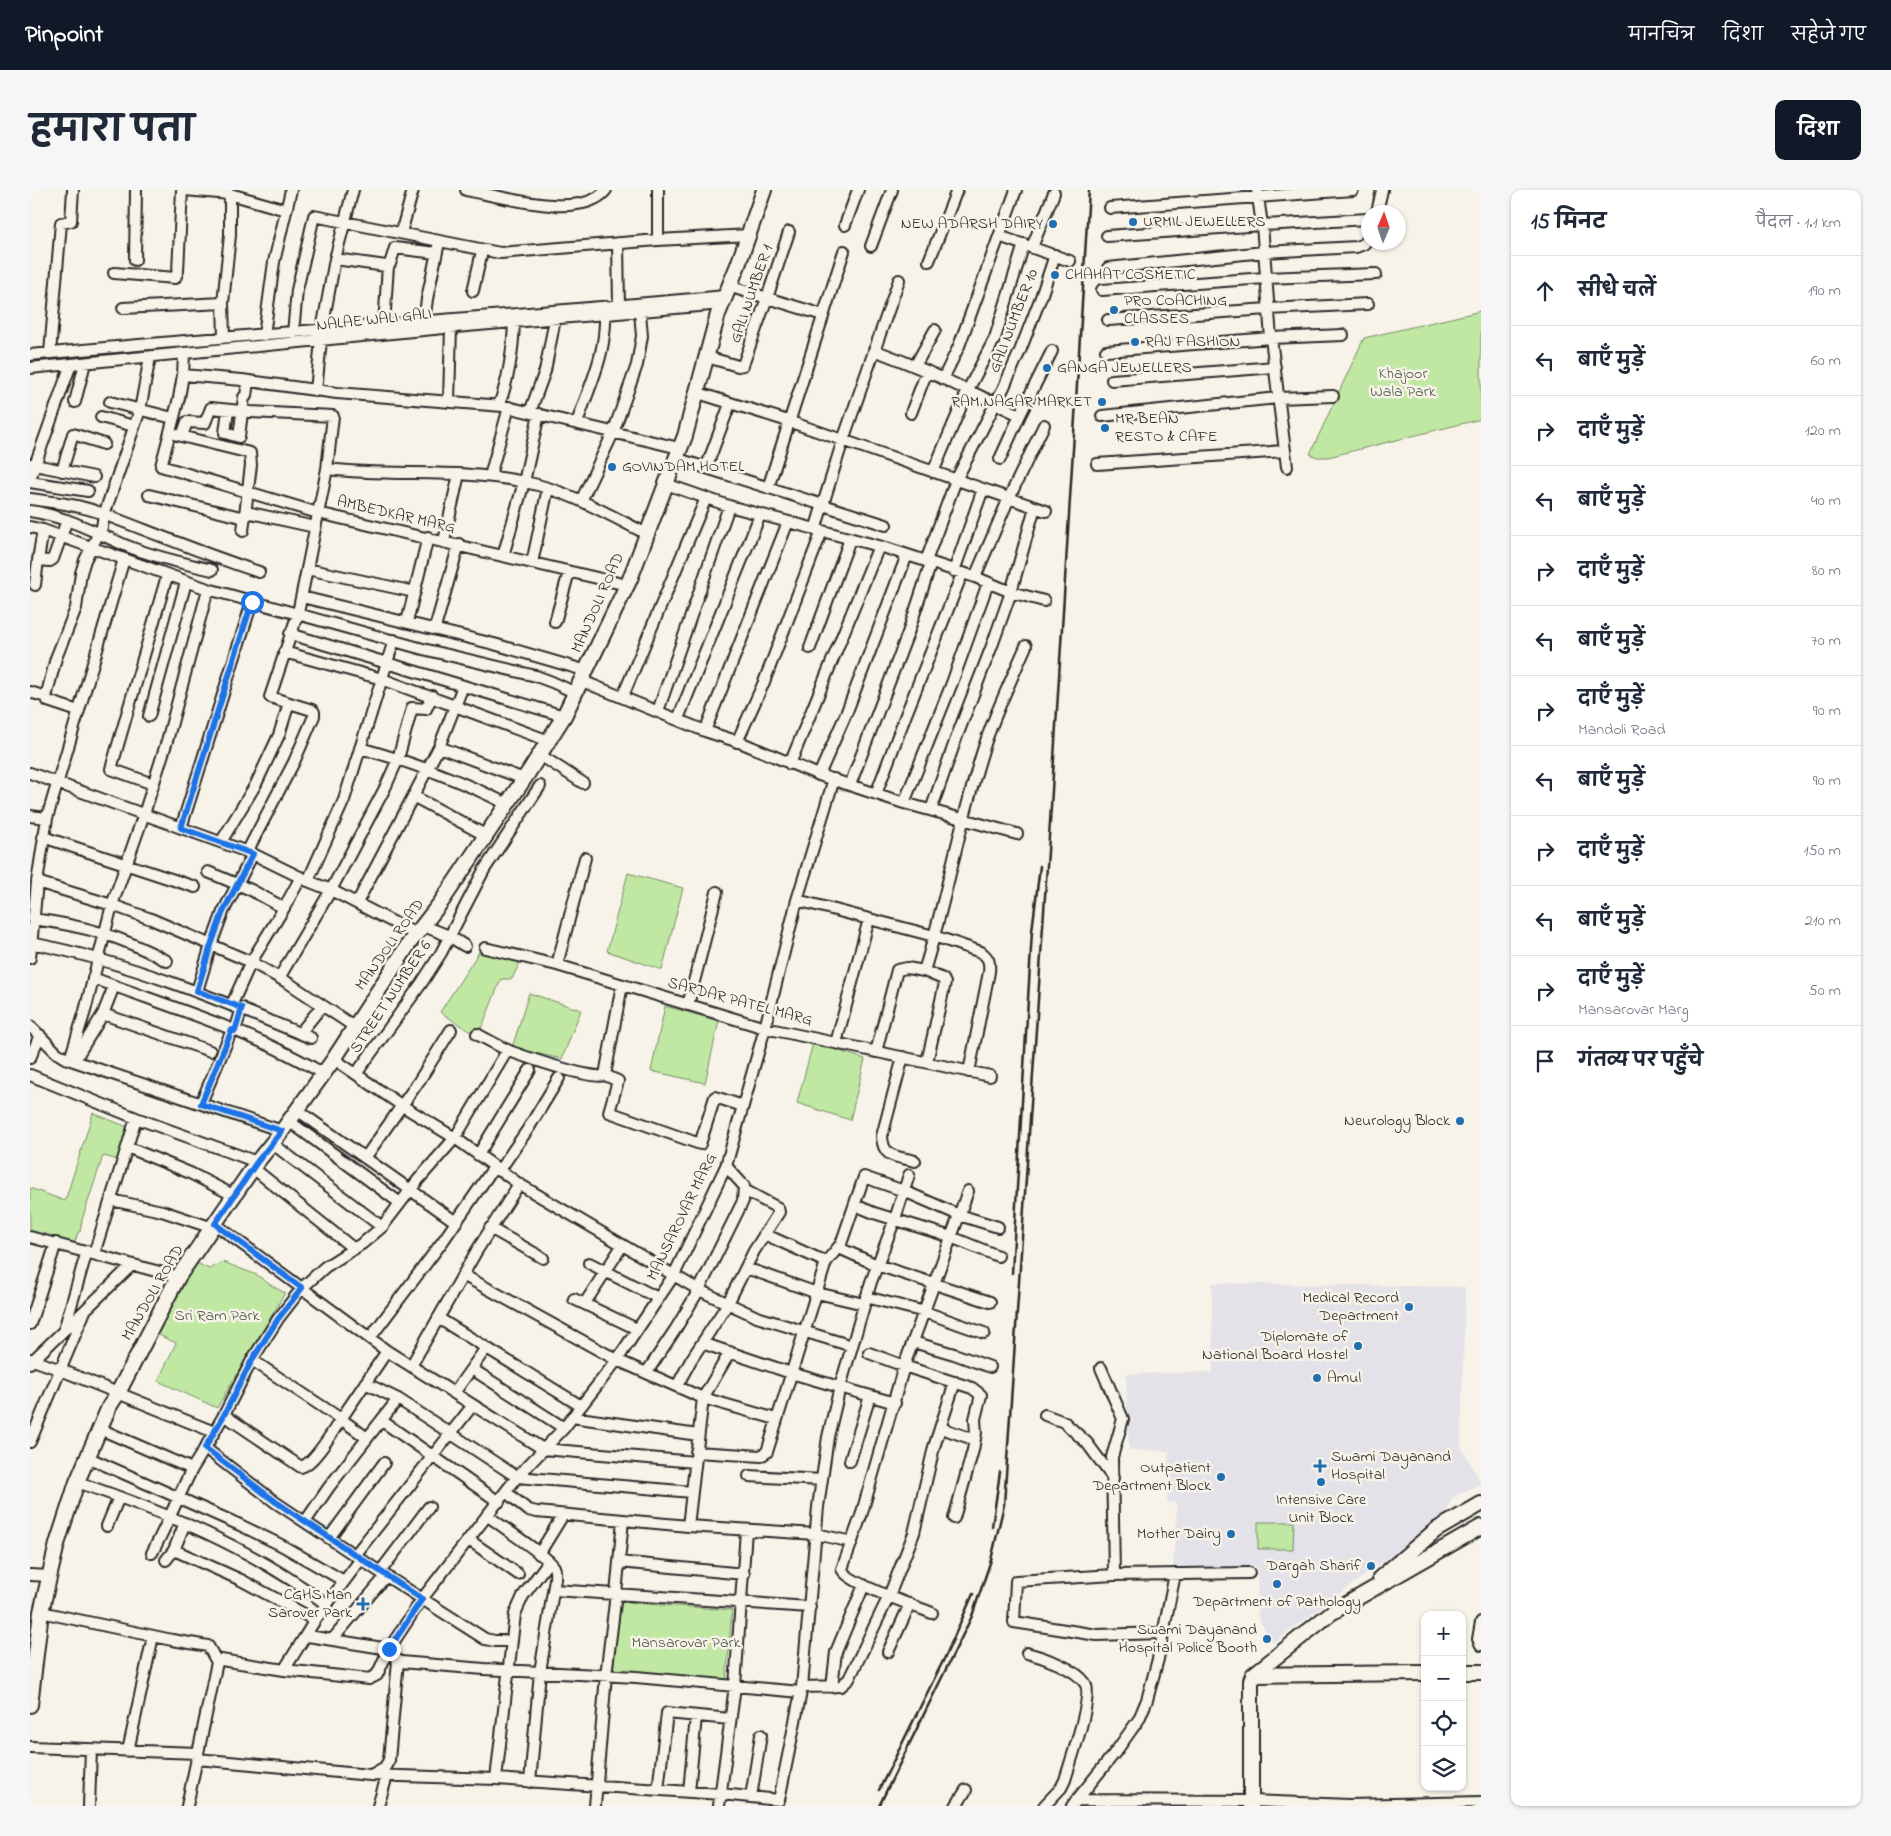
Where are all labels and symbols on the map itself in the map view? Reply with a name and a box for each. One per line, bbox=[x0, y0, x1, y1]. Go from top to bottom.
north arrow bbox=[1361, 205, 1406, 250]
place label: URMIL JEWELLERS bbox=[1143, 210, 1266, 234]
place label: NEW ADARSH DAIRY bbox=[901, 212, 1044, 236]
marker: URMIL JEWELLERS bbox=[1127, 216, 1139, 228]
marker: NEW ADARSH DAIRY bbox=[1047, 218, 1059, 230]
street label: GALI NUMBER 1 bbox=[724, 242, 780, 346]
place label: CHAHAT COSMETIC bbox=[1065, 263, 1196, 287]
street label: GALI NUMBER 10 bbox=[983, 266, 1045, 376]
marker: CHAHAT COSMETIC bbox=[1049, 269, 1061, 281]
place label: PRO COACHING CLASSES bbox=[1124, 289, 1227, 331]
street label: NALAE WALI GALI bbox=[315, 302, 433, 338]
marker: PRO COACHING CLASSES bbox=[1108, 304, 1120, 316]
place label: RAJ FASHION bbox=[1145, 330, 1240, 354]
marker: RAJ FASHION bbox=[1129, 336, 1141, 348]
place label: GANGA JEWELLERS bbox=[1057, 356, 1192, 380]
marker: GANGA JEWELLERS bbox=[1041, 362, 1053, 374]
park label: Khajoor Wala Park bbox=[1370, 362, 1437, 404]
place label: RAM NAGAR MARKET bbox=[951, 390, 1092, 414]
marker: RAM NAGAR MARKET bbox=[1096, 396, 1108, 408]
place label: MR BEAN RESTO & CAFE bbox=[1115, 407, 1218, 449]
marker: MR BEAN RESTO & CAFE bbox=[1099, 422, 1111, 434]
place label: GOVINDAM HOTEL bbox=[622, 455, 744, 479]
marker: GOVINDAM HOTEL bbox=[606, 461, 618, 473]
street label: AMBEDKAR MARG bbox=[334, 490, 458, 540]
street label: MANDOLI ROAD bbox=[565, 549, 631, 657]
route start bbox=[241, 591, 264, 614]
street label: MANDOLI ROAD bbox=[349, 894, 431, 996]
street label: STREET NUMBER 6 bbox=[344, 936, 438, 1058]
street label: SARDAR PATEL MARG bbox=[665, 971, 815, 1033]
place label: Neurology Block bbox=[1344, 1109, 1451, 1133]
marker: Neurology Block bbox=[1454, 1115, 1466, 1127]
street label: MANSAROVAR MARG bbox=[641, 1149, 723, 1285]
street label: MANDOLI ROAD bbox=[116, 1240, 190, 1346]
place label: Medical Record Department bbox=[1302, 1286, 1400, 1328]
marker: Medical Record Department bbox=[1403, 1301, 1415, 1313]
park label: Sri Ram Park bbox=[175, 1304, 260, 1328]
place label: Diplomate of National Board Hostel bbox=[1202, 1325, 1349, 1367]
marker: Diplomate of National Board Hostel bbox=[1352, 1340, 1364, 1352]
place label: Amul bbox=[1327, 1366, 1361, 1390]
marker: Amul bbox=[1311, 1372, 1323, 1384]
place label: Swami Dayanand Hospital bbox=[1331, 1445, 1451, 1487]
place label: Outpatient Department Block bbox=[1092, 1456, 1212, 1498]
marker: Swami Dayanand Hospital bbox=[1313, 1459, 1327, 1473]
marker: Outpatient Department Block bbox=[1215, 1471, 1227, 1483]
marker: Intensive Care Unit Block bbox=[1315, 1476, 1327, 1488]
place label: Intensive Care Unit Block bbox=[1276, 1488, 1367, 1530]
place label: Mother Dairy bbox=[1137, 1522, 1221, 1546]
marker: Mother Dairy bbox=[1225, 1528, 1237, 1540]
place label: Dargah Sharif bbox=[1265, 1554, 1362, 1578]
marker: Dargah Sharif bbox=[1365, 1560, 1377, 1572]
marker: Department of Pathology bbox=[1271, 1578, 1283, 1590]
place label: CGHS Man Sarover Park bbox=[268, 1583, 353, 1625]
place label: Department of Pathology bbox=[1192, 1590, 1361, 1614]
marker: CGHS Man Sarover Park bbox=[356, 1597, 370, 1611]
place label: Swami Dayanand Hospital Police Booth bbox=[1119, 1618, 1257, 1660]
park label: Mansarovar Park bbox=[632, 1631, 741, 1655]
marker: Swami Dayanand Hospital Police Booth bbox=[1261, 1633, 1273, 1645]
route end bbox=[378, 1638, 401, 1661]

